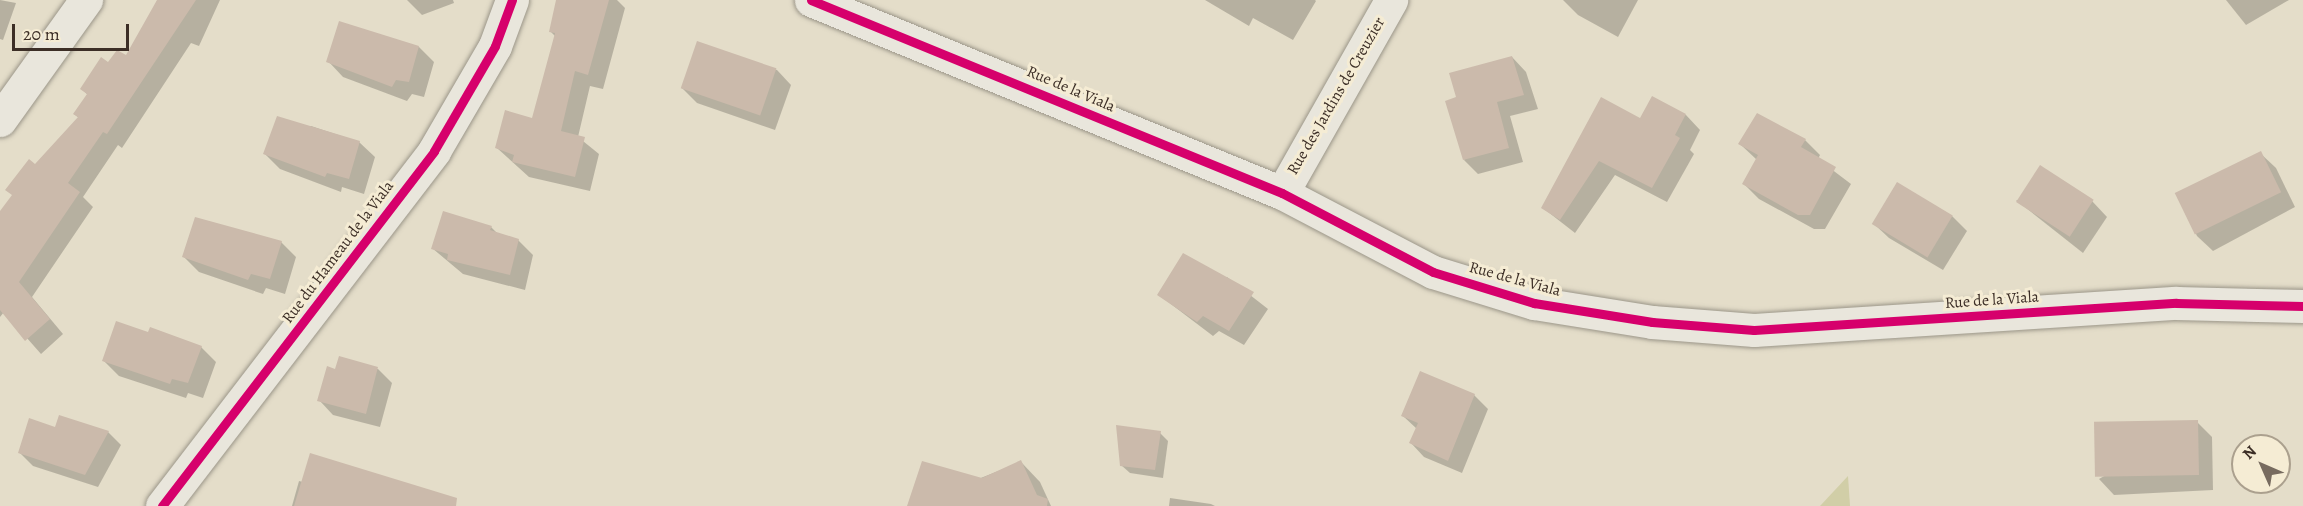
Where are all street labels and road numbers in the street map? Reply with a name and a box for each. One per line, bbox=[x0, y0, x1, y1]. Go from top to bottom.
street label: Rue des Jardins de Creuzier bbox=[1283, 14, 1389, 178]
street label: Rue de la Viala bbox=[1024, 62, 1118, 116]
street label: Rue du Hameau de la Viala bbox=[278, 177, 398, 327]
street label: Rue de la Viala bbox=[1467, 258, 1563, 300]
street label: Rue de la Viala bbox=[1944, 287, 2040, 313]

